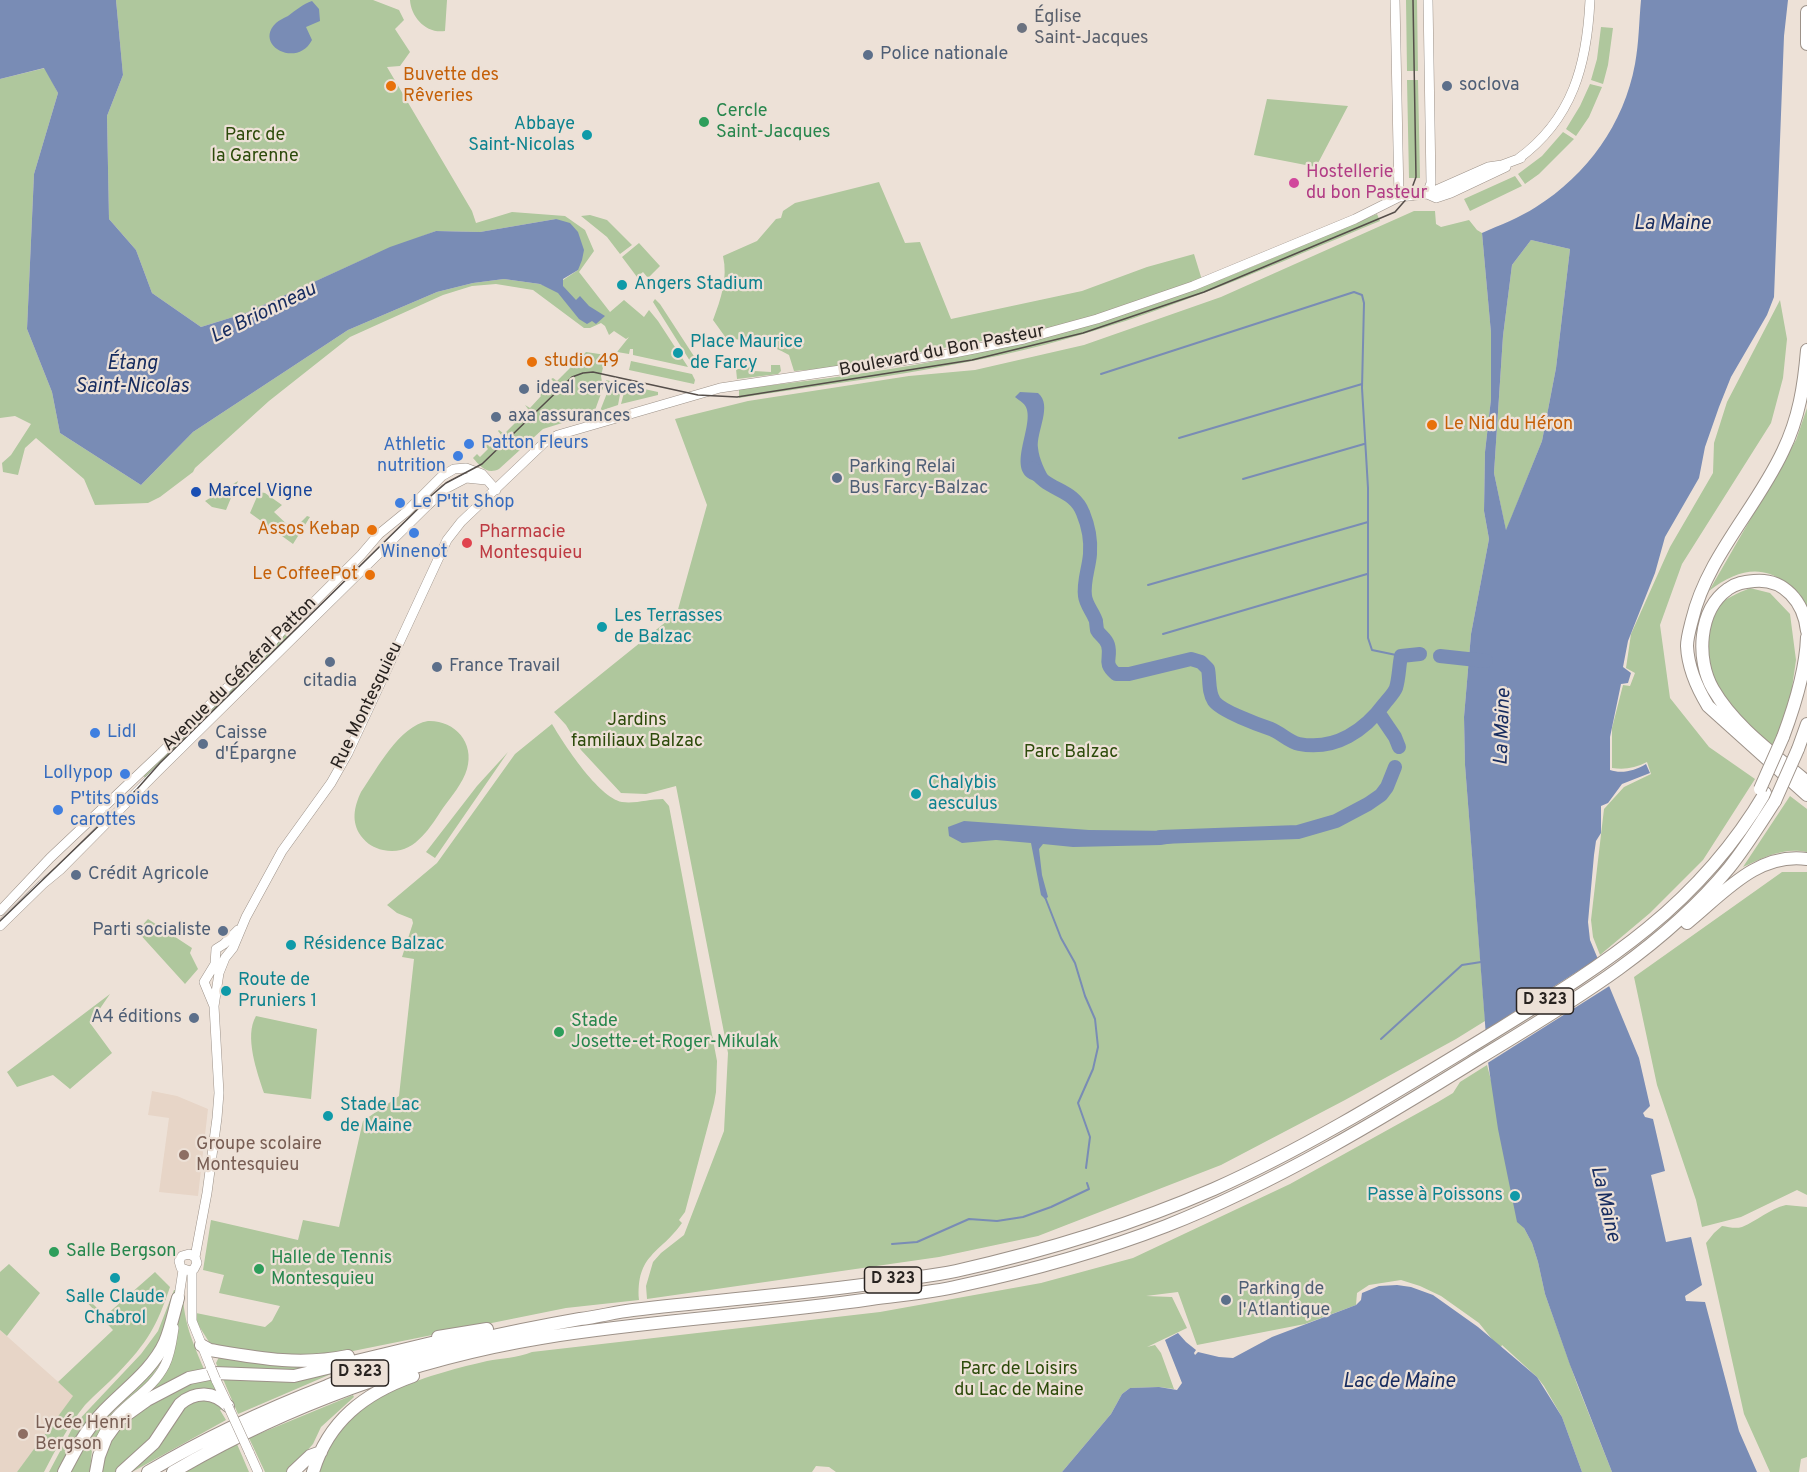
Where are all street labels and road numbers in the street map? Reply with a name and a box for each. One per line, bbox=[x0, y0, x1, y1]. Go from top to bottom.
street label: Boulevard du Bon Pasteur bbox=[838, 321, 1046, 383]
street label: Avenue du Général Patton bbox=[158, 593, 322, 757]
street label: Rue Montesquieu bbox=[328, 639, 408, 773]
road number: D 323 bbox=[1516, 988, 1574, 1014]
road number: D 323 bbox=[864, 1267, 922, 1293]
road number: D 323 bbox=[332, 1360, 388, 1386]

